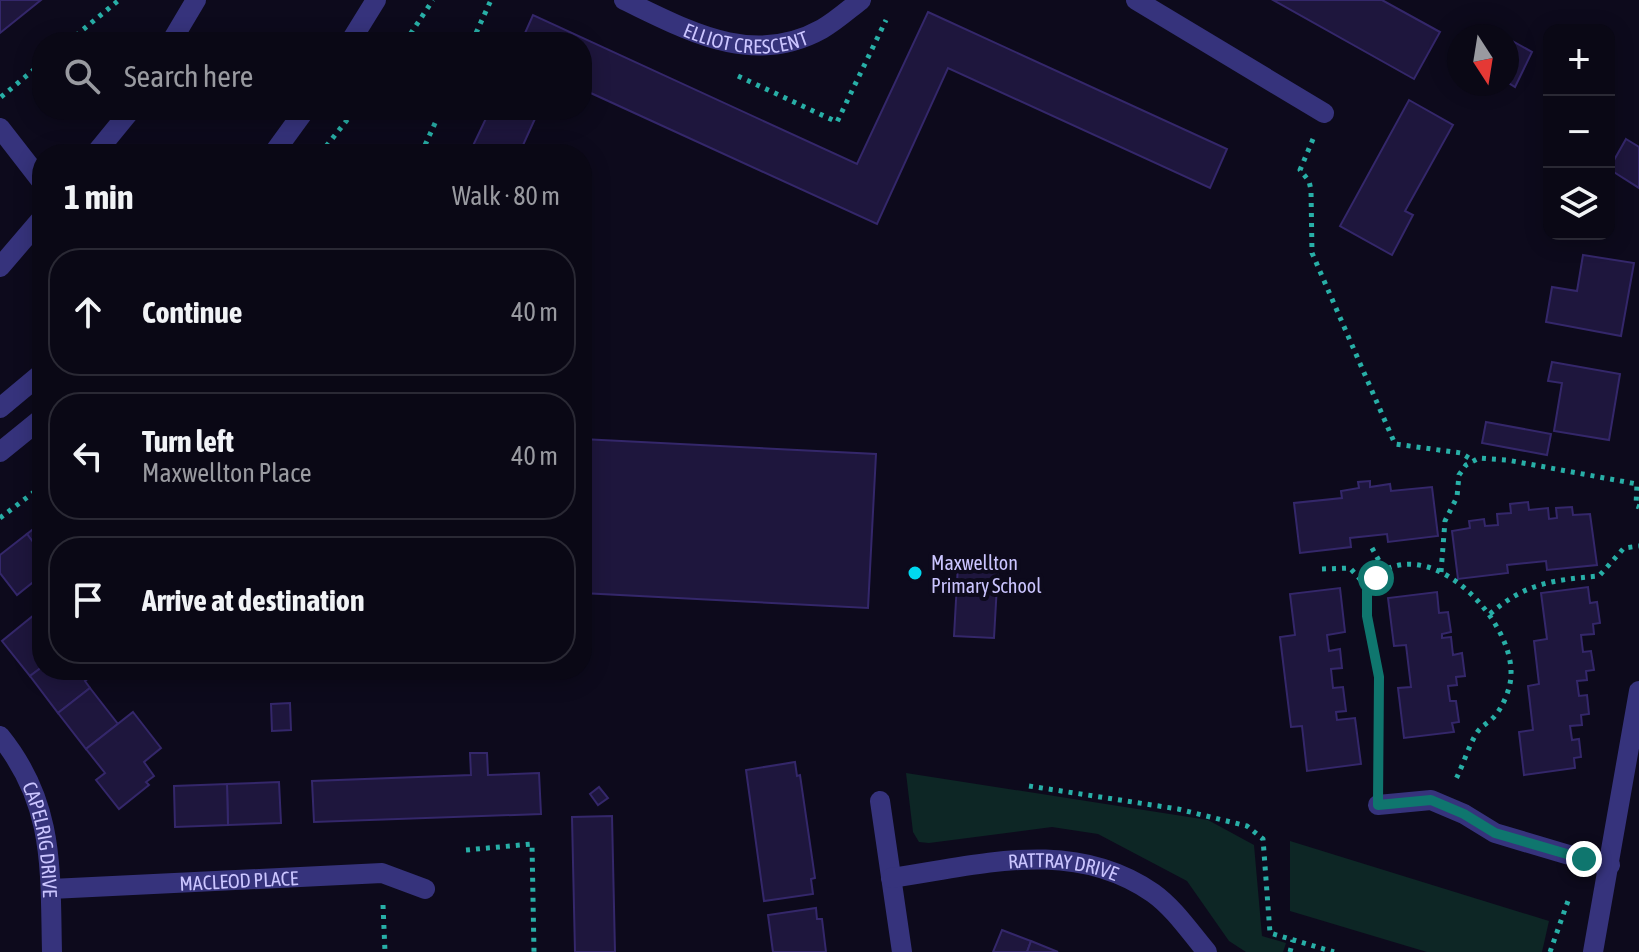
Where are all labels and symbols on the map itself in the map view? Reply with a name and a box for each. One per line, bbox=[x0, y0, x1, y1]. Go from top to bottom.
street label: ELLIOT CRESCENT bbox=[681, 18, 811, 57]
north arrow bbox=[1447, 24, 1519, 96]
place label: Maxwellton Primary School bbox=[931, 551, 1042, 597]
route start bbox=[1358, 560, 1394, 596]
marker: Maxwellton Primary School bbox=[906, 564, 924, 582]
street label: CAPELRIG DRIVE bbox=[19, 778, 62, 898]
route end bbox=[1566, 841, 1602, 877]
street label: RATTRAY DRIVE bbox=[1007, 848, 1122, 885]
street label: MACLEOD PLACE bbox=[179, 866, 299, 894]

